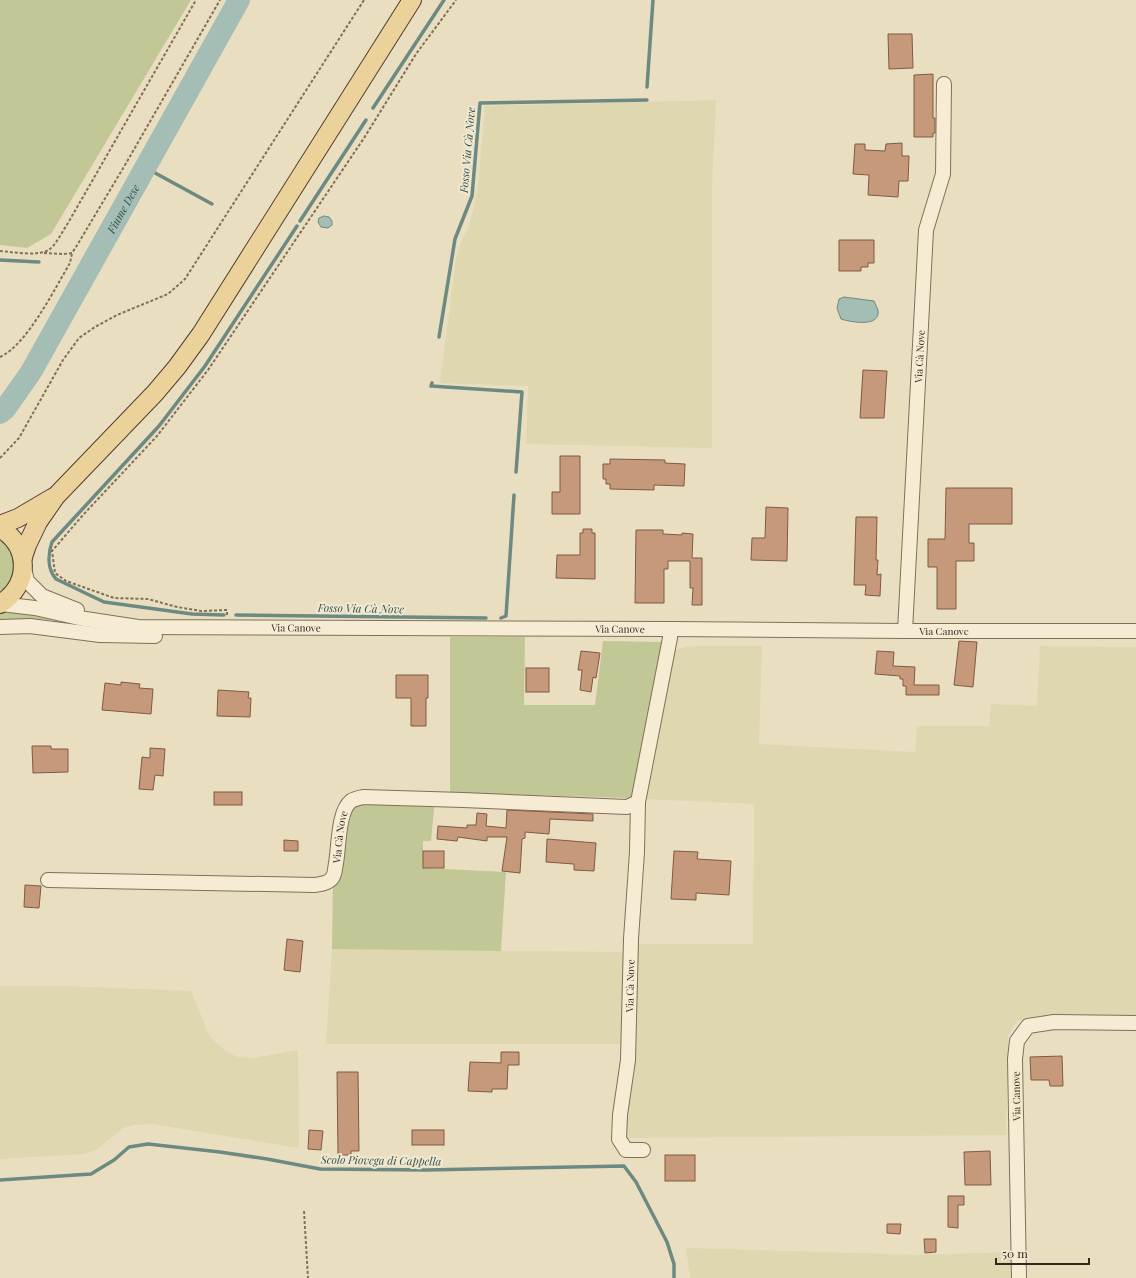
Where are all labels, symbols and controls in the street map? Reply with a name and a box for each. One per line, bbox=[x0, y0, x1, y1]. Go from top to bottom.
water label: Fosso Via Cà Nove bbox=[456, 106, 478, 195]
water label: Fiume Dese bbox=[102, 181, 142, 237]
street label: Via Cà Nove bbox=[911, 330, 928, 384]
water label: Fosso Via Cà Nove bbox=[317, 600, 404, 616]
street label: Via Canove bbox=[270, 620, 321, 635]
street label: Via Canove bbox=[594, 622, 645, 636]
street label: Via Canove bbox=[918, 624, 969, 638]
street label: Via Cà Nove bbox=[329, 809, 351, 865]
street label: Via Cà Nove bbox=[622, 959, 637, 1013]
street label: Via Canove bbox=[1009, 1071, 1023, 1122]
water label: Scolo Piovega di Cappella bbox=[320, 1151, 442, 1169]
scale bar bbox=[996, 1240, 1089, 1266]
text: 50 m bbox=[1002, 1245, 1028, 1261]

